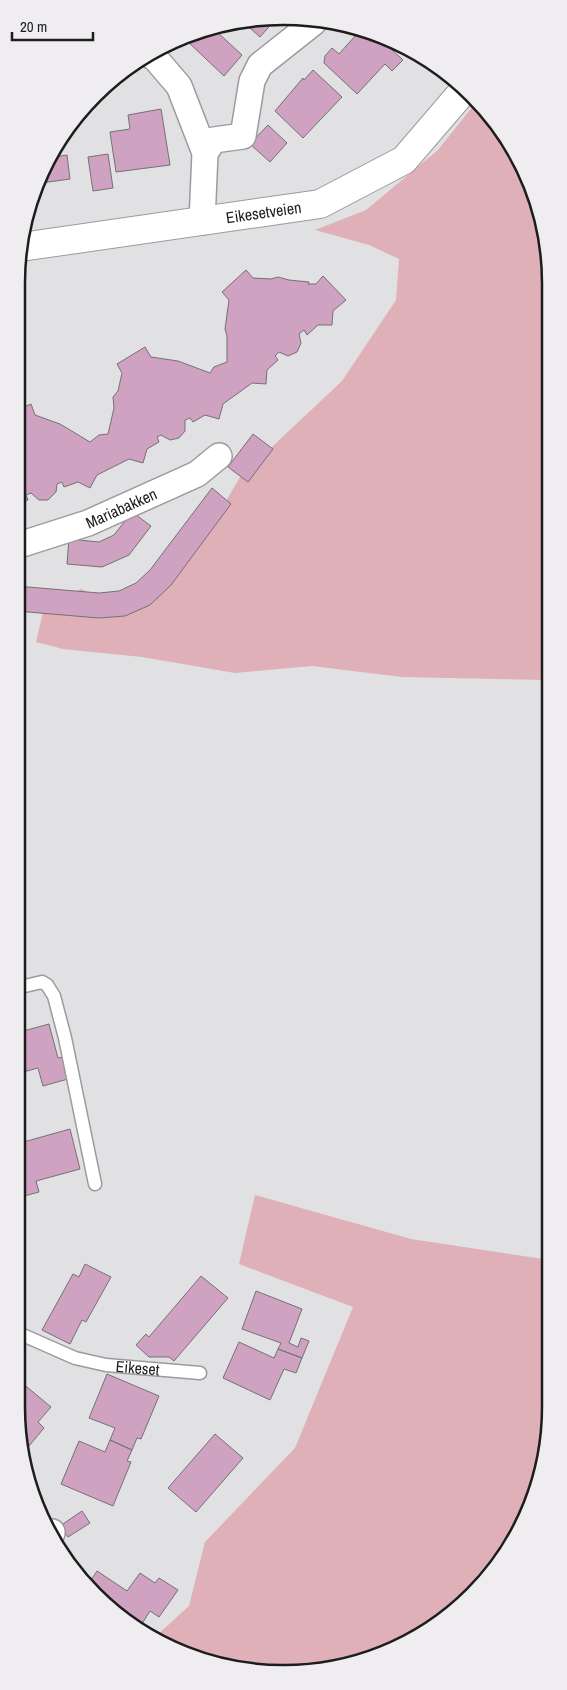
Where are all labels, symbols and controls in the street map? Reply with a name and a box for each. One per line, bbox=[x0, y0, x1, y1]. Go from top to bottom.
scale bar bbox=[12, 10, 94, 42]
text: 20 m bbox=[20, 16, 47, 37]
street label: Eikesetveien bbox=[224, 196, 303, 228]
street label: Mariabakken bbox=[82, 482, 160, 534]
street label: Eikeset bbox=[115, 1355, 161, 1381]

